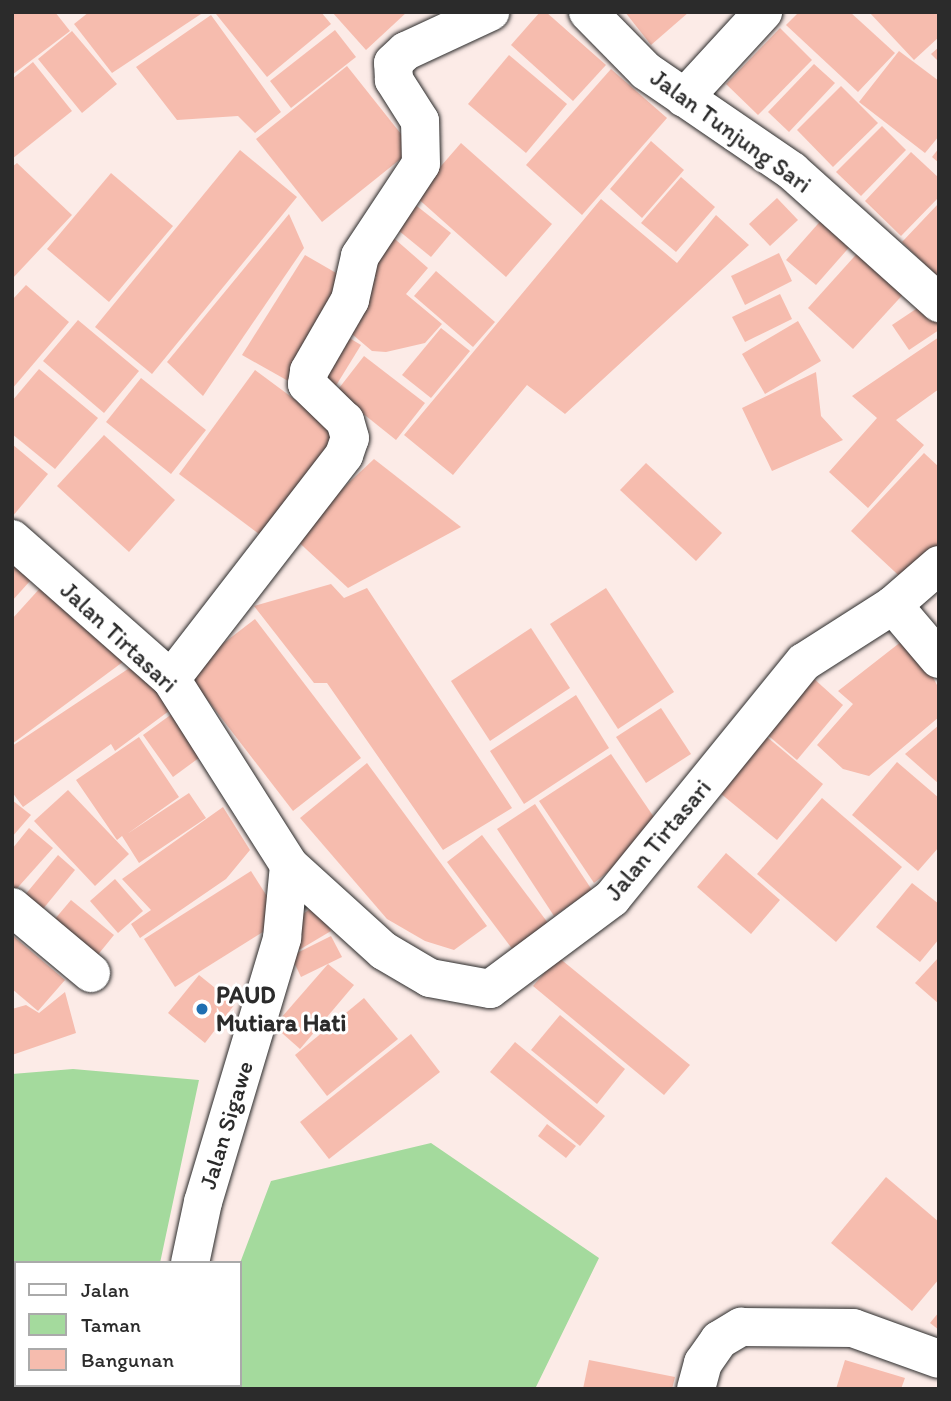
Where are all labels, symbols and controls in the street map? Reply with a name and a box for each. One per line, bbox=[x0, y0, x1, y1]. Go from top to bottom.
street label: Jalan Tunjung Sari bbox=[645, 63, 817, 199]
street label: Jalan Tirtasari bbox=[55, 576, 183, 698]
street label: Jalan Tirtasari bbox=[599, 774, 717, 906]
place label: PAUD Mutiara Hati bbox=[216, 981, 347, 1037]
marker: PAUD Mutiara Hati bbox=[194, 1001, 210, 1017]
street label: Jalan Sigawe bbox=[193, 1058, 259, 1192]
legend bbox=[14, 1261, 242, 1387]
text: Jalan bbox=[81, 1277, 129, 1302]
text: Taman bbox=[81, 1312, 141, 1337]
text: Bangunan bbox=[81, 1347, 174, 1372]

